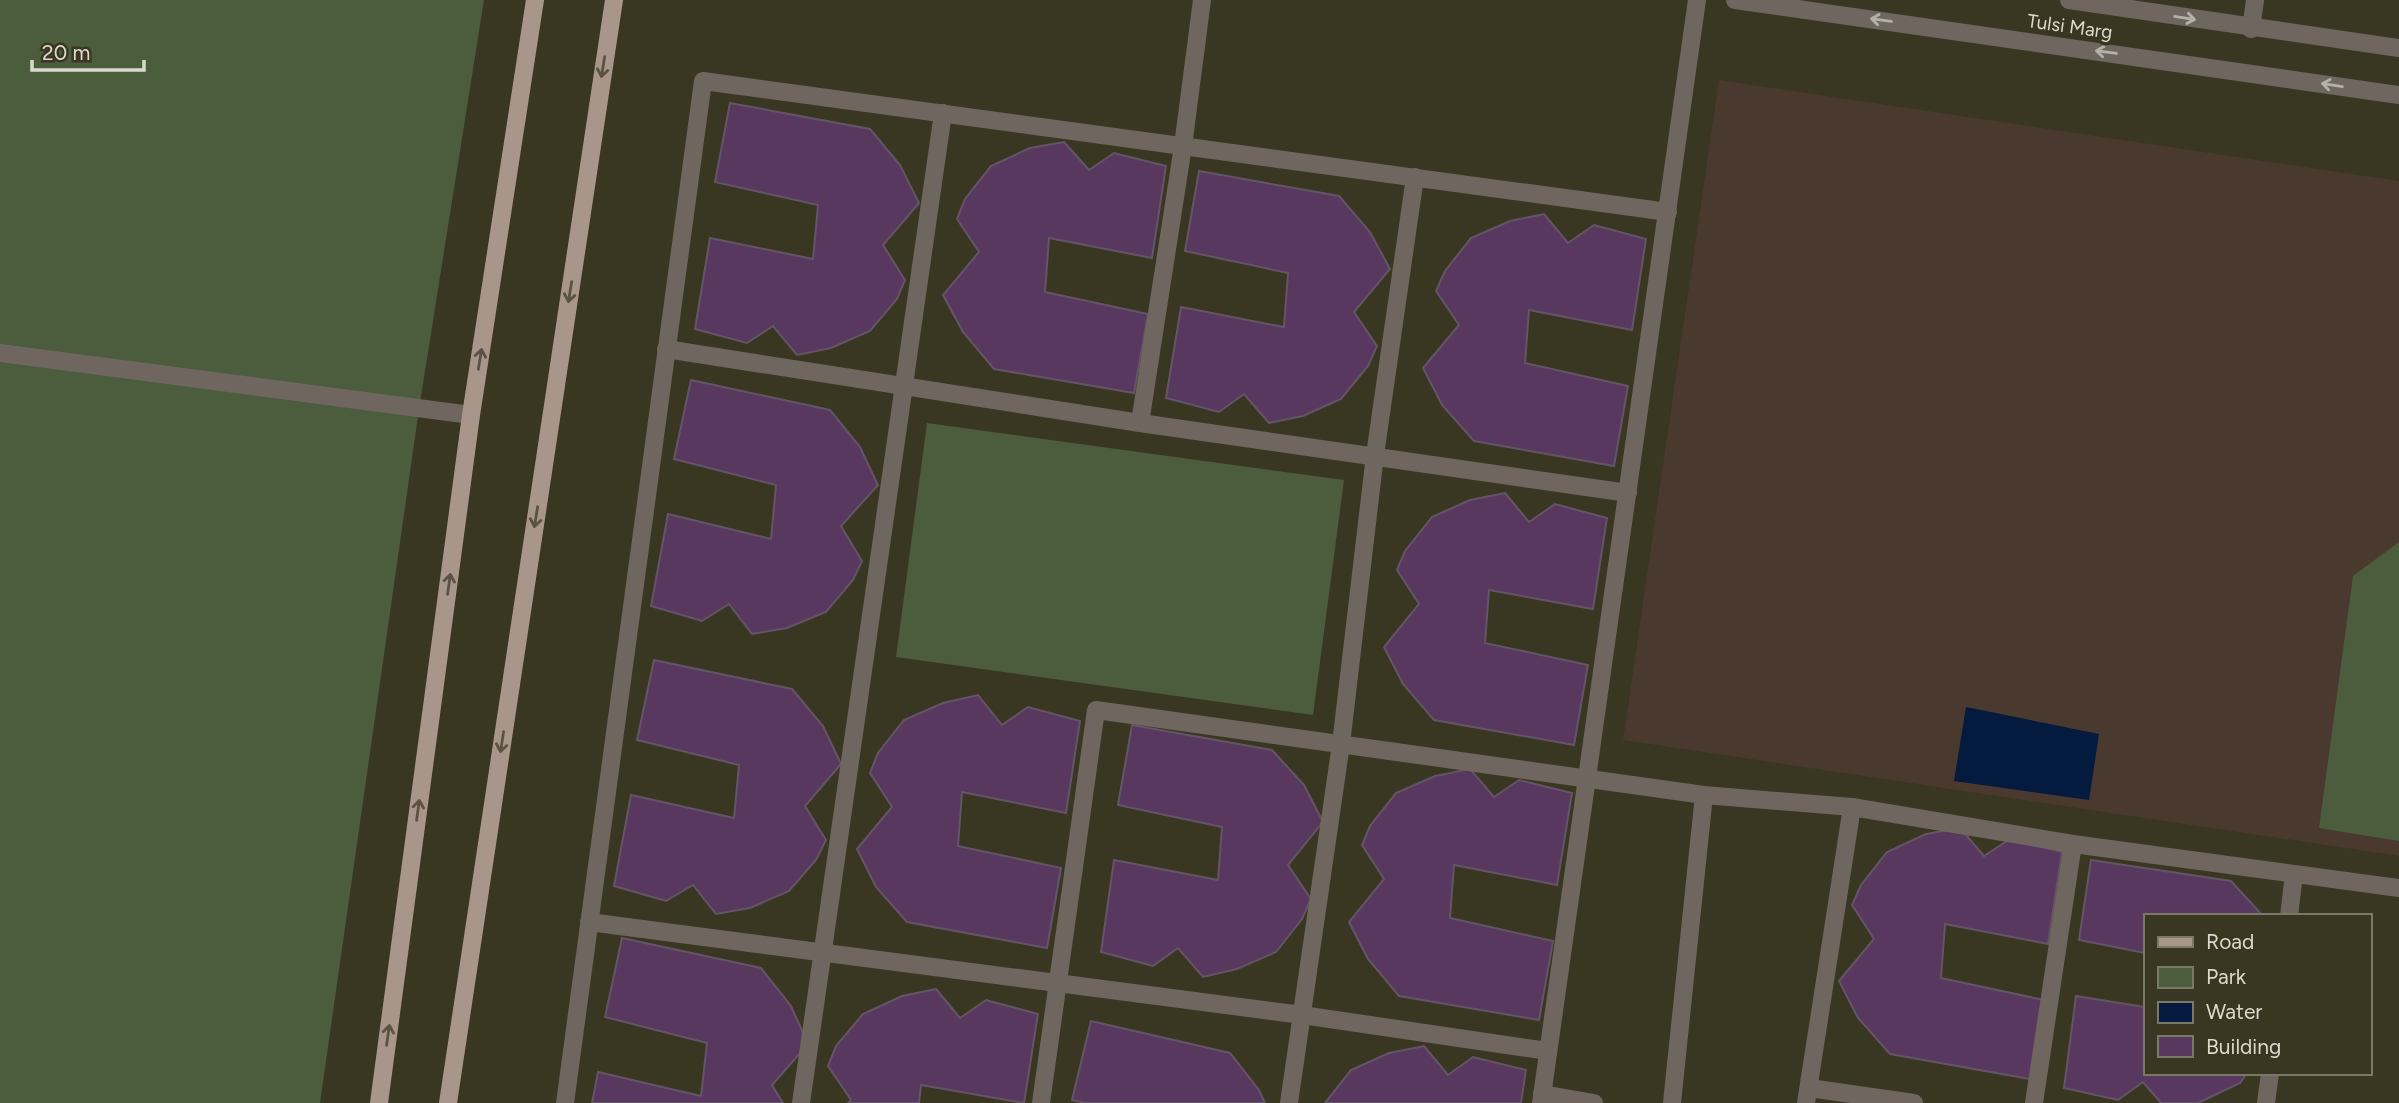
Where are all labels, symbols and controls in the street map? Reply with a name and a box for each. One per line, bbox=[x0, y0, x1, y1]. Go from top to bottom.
street label: Tulsi Marg bbox=[2026, 9, 2114, 44]
one-way arrow bbox=[2173, 12, 2196, 25]
one-way arrow bbox=[1870, 14, 1893, 27]
scale bar bbox=[32, 28, 144, 72]
text: 20 m bbox=[42, 40, 90, 65]
one-way arrow bbox=[2096, 45, 2118, 58]
one-way arrow bbox=[597, 56, 610, 78]
one-way arrow bbox=[2321, 78, 2343, 91]
one-way arrow bbox=[563, 281, 576, 303]
one-way arrow bbox=[474, 348, 487, 371]
one-way arrow bbox=[529, 506, 542, 528]
one-way arrow bbox=[442, 574, 455, 596]
one-way arrow bbox=[496, 731, 509, 753]
one-way arrow bbox=[412, 799, 425, 822]
legend bbox=[2144, 914, 2371, 1075]
text: Road bbox=[2206, 929, 2254, 954]
text: Park bbox=[2206, 964, 2247, 989]
text: Water bbox=[2206, 999, 2262, 1024]
one-way arrow bbox=[382, 1024, 395, 1047]
text: Building bbox=[2206, 1034, 2281, 1059]

